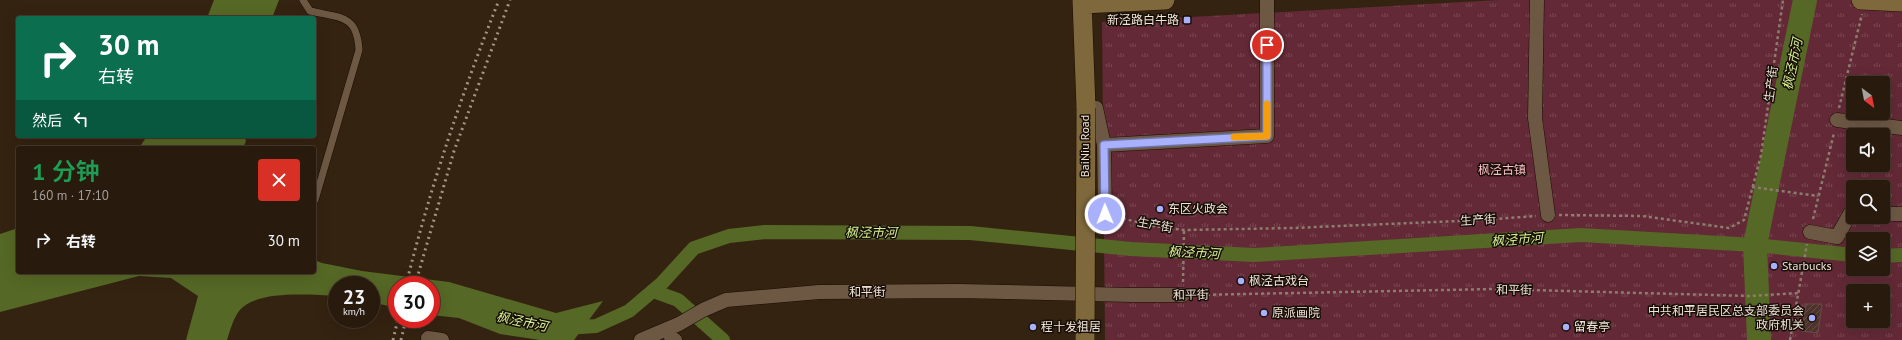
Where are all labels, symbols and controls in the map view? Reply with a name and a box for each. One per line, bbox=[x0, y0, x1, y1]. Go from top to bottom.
place label: 新泾路白牛路 bbox=[1107, 12, 1179, 27]
marker: 新泾路白牛路 bbox=[1182, 15, 1192, 25]
text: 30 m bbox=[98, 26, 159, 63]
pin bbox=[1250, 28, 1284, 62]
icon: right bbox=[32, 32, 84, 84]
icon: arrive bbox=[1256, 34, 1278, 56]
water label: 枫泾市河 bbox=[1779, 34, 1807, 91]
text: 右转 bbox=[98, 65, 134, 88]
street label: 生产街 bbox=[1761, 65, 1780, 103]
north arrow bbox=[1846, 76, 1890, 120]
map controls bbox=[1846, 76, 1890, 328]
icon: left bbox=[70, 108, 92, 130]
text: 然后 bbox=[32, 111, 62, 130]
street label: BaiNiu Road bbox=[1077, 115, 1092, 177]
button: sound bbox=[1846, 128, 1890, 172]
text: 1 分钟 bbox=[32, 156, 100, 187]
button: close bbox=[258, 159, 300, 201]
park label: 枫泾古镇 bbox=[1478, 162, 1526, 177]
button: search bbox=[1846, 180, 1890, 224]
text: 160 m · 17:10 bbox=[32, 187, 109, 204]
position arrow bbox=[1084, 193, 1126, 235]
place label: 东区火政会 bbox=[1168, 201, 1228, 216]
marker: 东区火政会 bbox=[1155, 204, 1165, 214]
street label: 生产街 bbox=[1460, 211, 1496, 228]
street label: 生产街 bbox=[1136, 214, 1174, 235]
water label: 枫泾市河 bbox=[845, 224, 900, 241]
icon: right bbox=[32, 229, 54, 251]
water label: 枫泾市河 bbox=[1490, 229, 1547, 250]
text: 30 m bbox=[267, 231, 300, 250]
text: 右转 bbox=[66, 232, 96, 251]
button: layers bbox=[1846, 232, 1890, 276]
water label: 枫泾市河 bbox=[1168, 243, 1223, 263]
place label: Starbucks bbox=[1782, 258, 1832, 273]
marker: Starbucks bbox=[1769, 261, 1779, 271]
place label: 枫泾古戏台 bbox=[1249, 273, 1309, 288]
speed limit sign: 30 bbox=[388, 276, 440, 328]
marker: 枫泾古戏台 bbox=[1236, 276, 1246, 286]
street label: 和平街 bbox=[1496, 282, 1532, 297]
text: 23 bbox=[343, 284, 365, 310]
street label: 和平街 bbox=[849, 284, 885, 299]
button: + bbox=[1846, 284, 1890, 328]
street label: 和平街 bbox=[1173, 287, 1209, 302]
place label: 中共和平居民区总支部委员会 政府机关 bbox=[1648, 303, 1804, 332]
text: km/h bbox=[343, 305, 365, 318]
place label: 原派画院 bbox=[1272, 305, 1320, 320]
water label: 枫泾市河 bbox=[495, 308, 552, 336]
marker: 原派画院 bbox=[1259, 308, 1269, 318]
marker: 中共和平居民区总支部委员会 政府机关 bbox=[1807, 313, 1817, 323]
place label: 程十发祖居 bbox=[1041, 319, 1101, 334]
place label: 留春亭 bbox=[1574, 319, 1610, 334]
marker: 程十发祖居 bbox=[1028, 322, 1038, 332]
marker: 留春亭 bbox=[1561, 322, 1571, 332]

